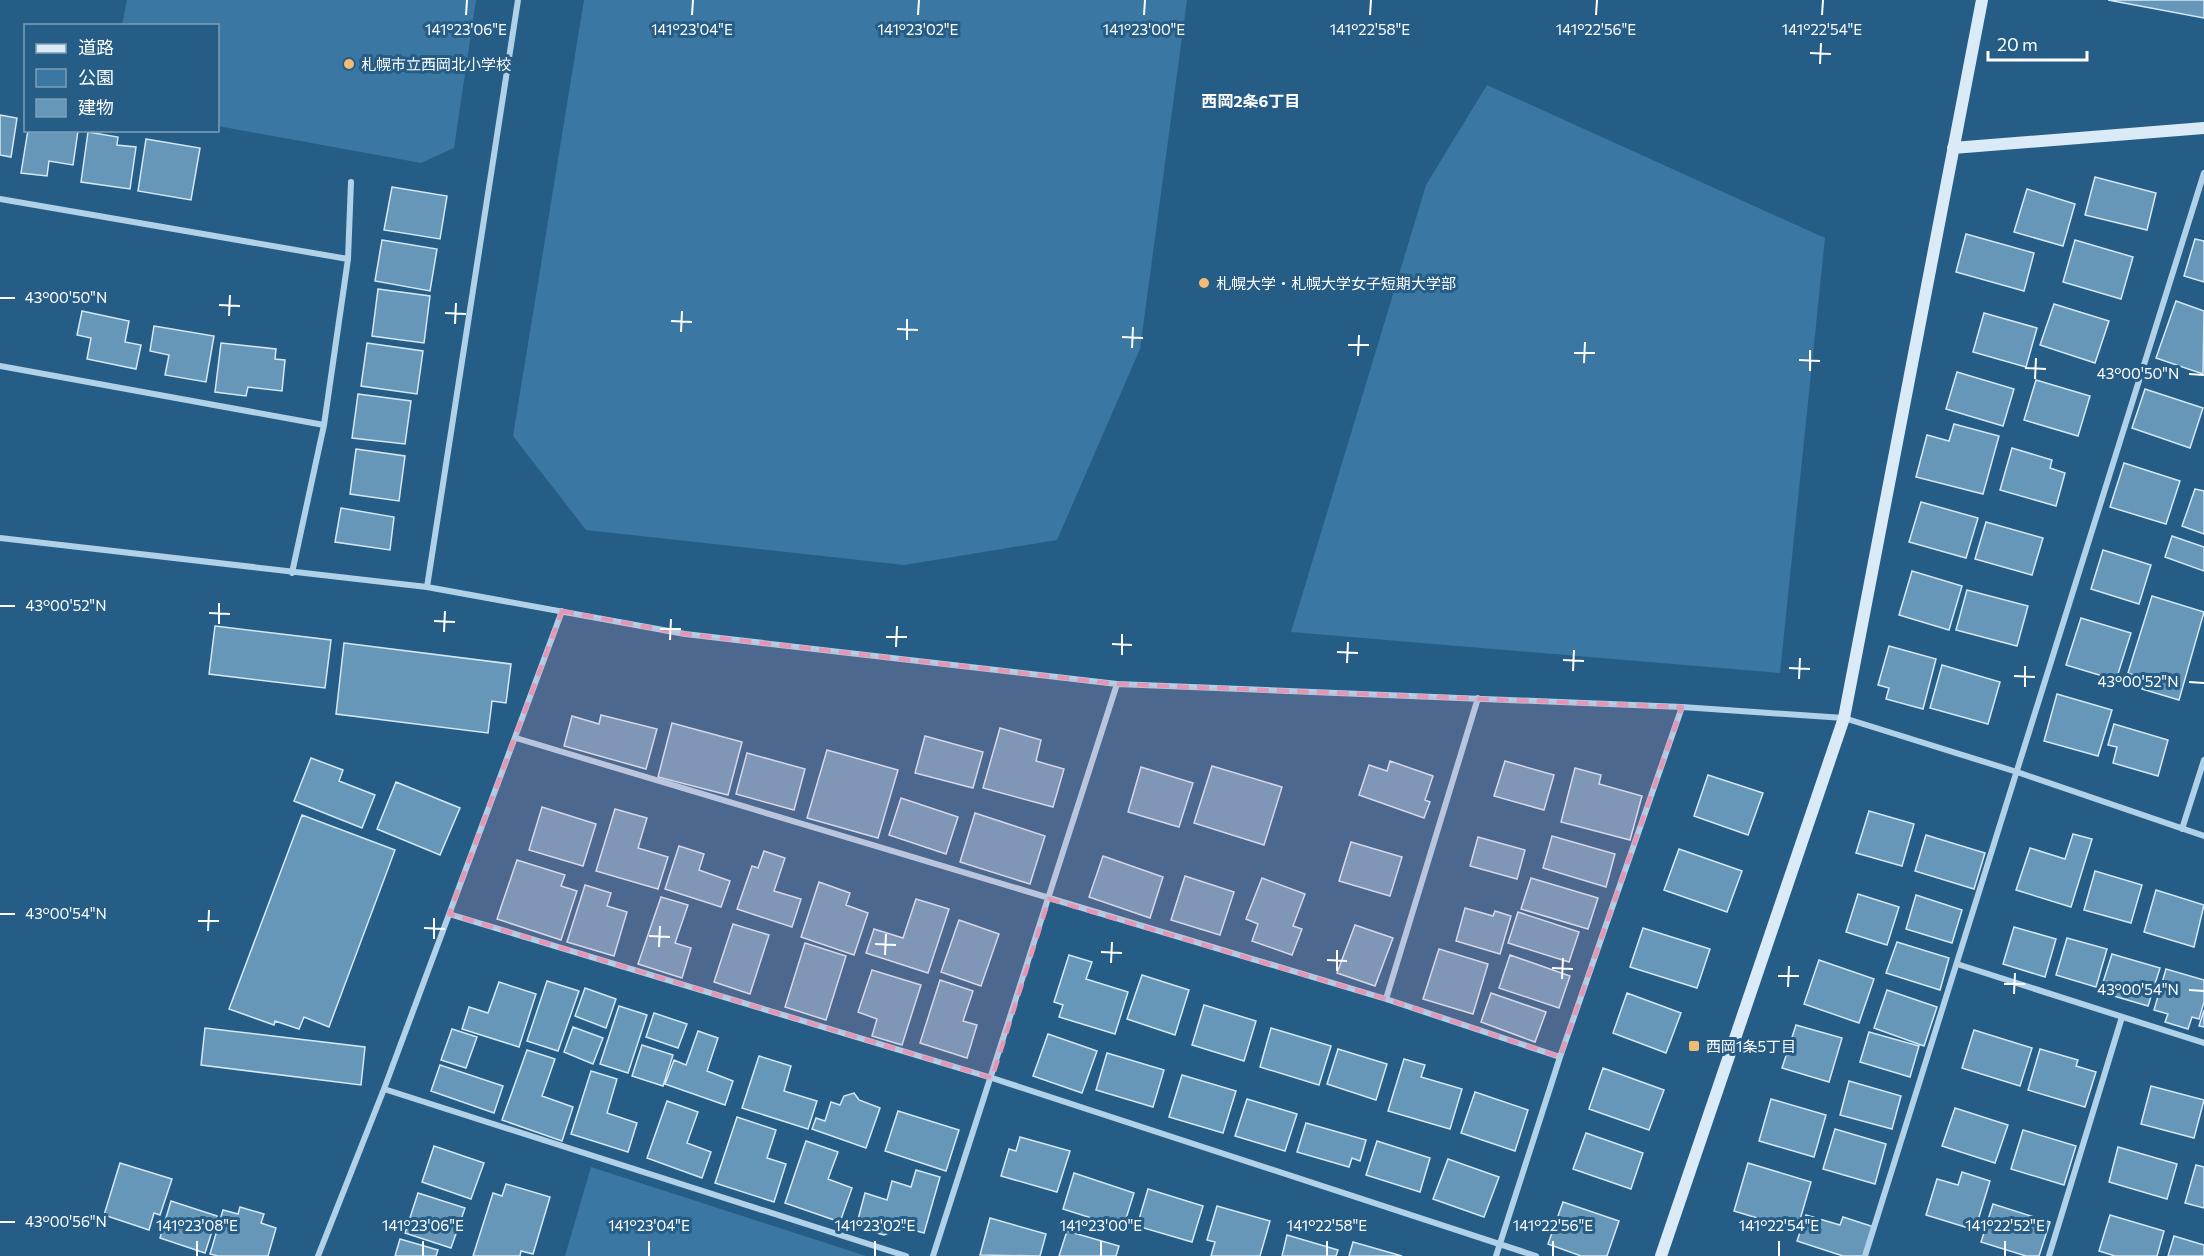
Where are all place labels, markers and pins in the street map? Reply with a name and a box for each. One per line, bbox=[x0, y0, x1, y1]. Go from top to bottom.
place label: 札幌市立西岡北小学校 bbox=[361, 55, 511, 73]
marker: 札幌市立西岡北小学校 bbox=[342, 57, 356, 71]
place label: 札幌大学・札幌大学女子短期大学部 bbox=[1216, 274, 1456, 292]
marker: 札幌大学・札幌大学女子短期大学部 bbox=[1197, 276, 1211, 290]
place label: 西岡1条5丁目 bbox=[1706, 1037, 1796, 1055]
marker: 西岡1条5丁目 bbox=[1687, 1039, 1701, 1053]

